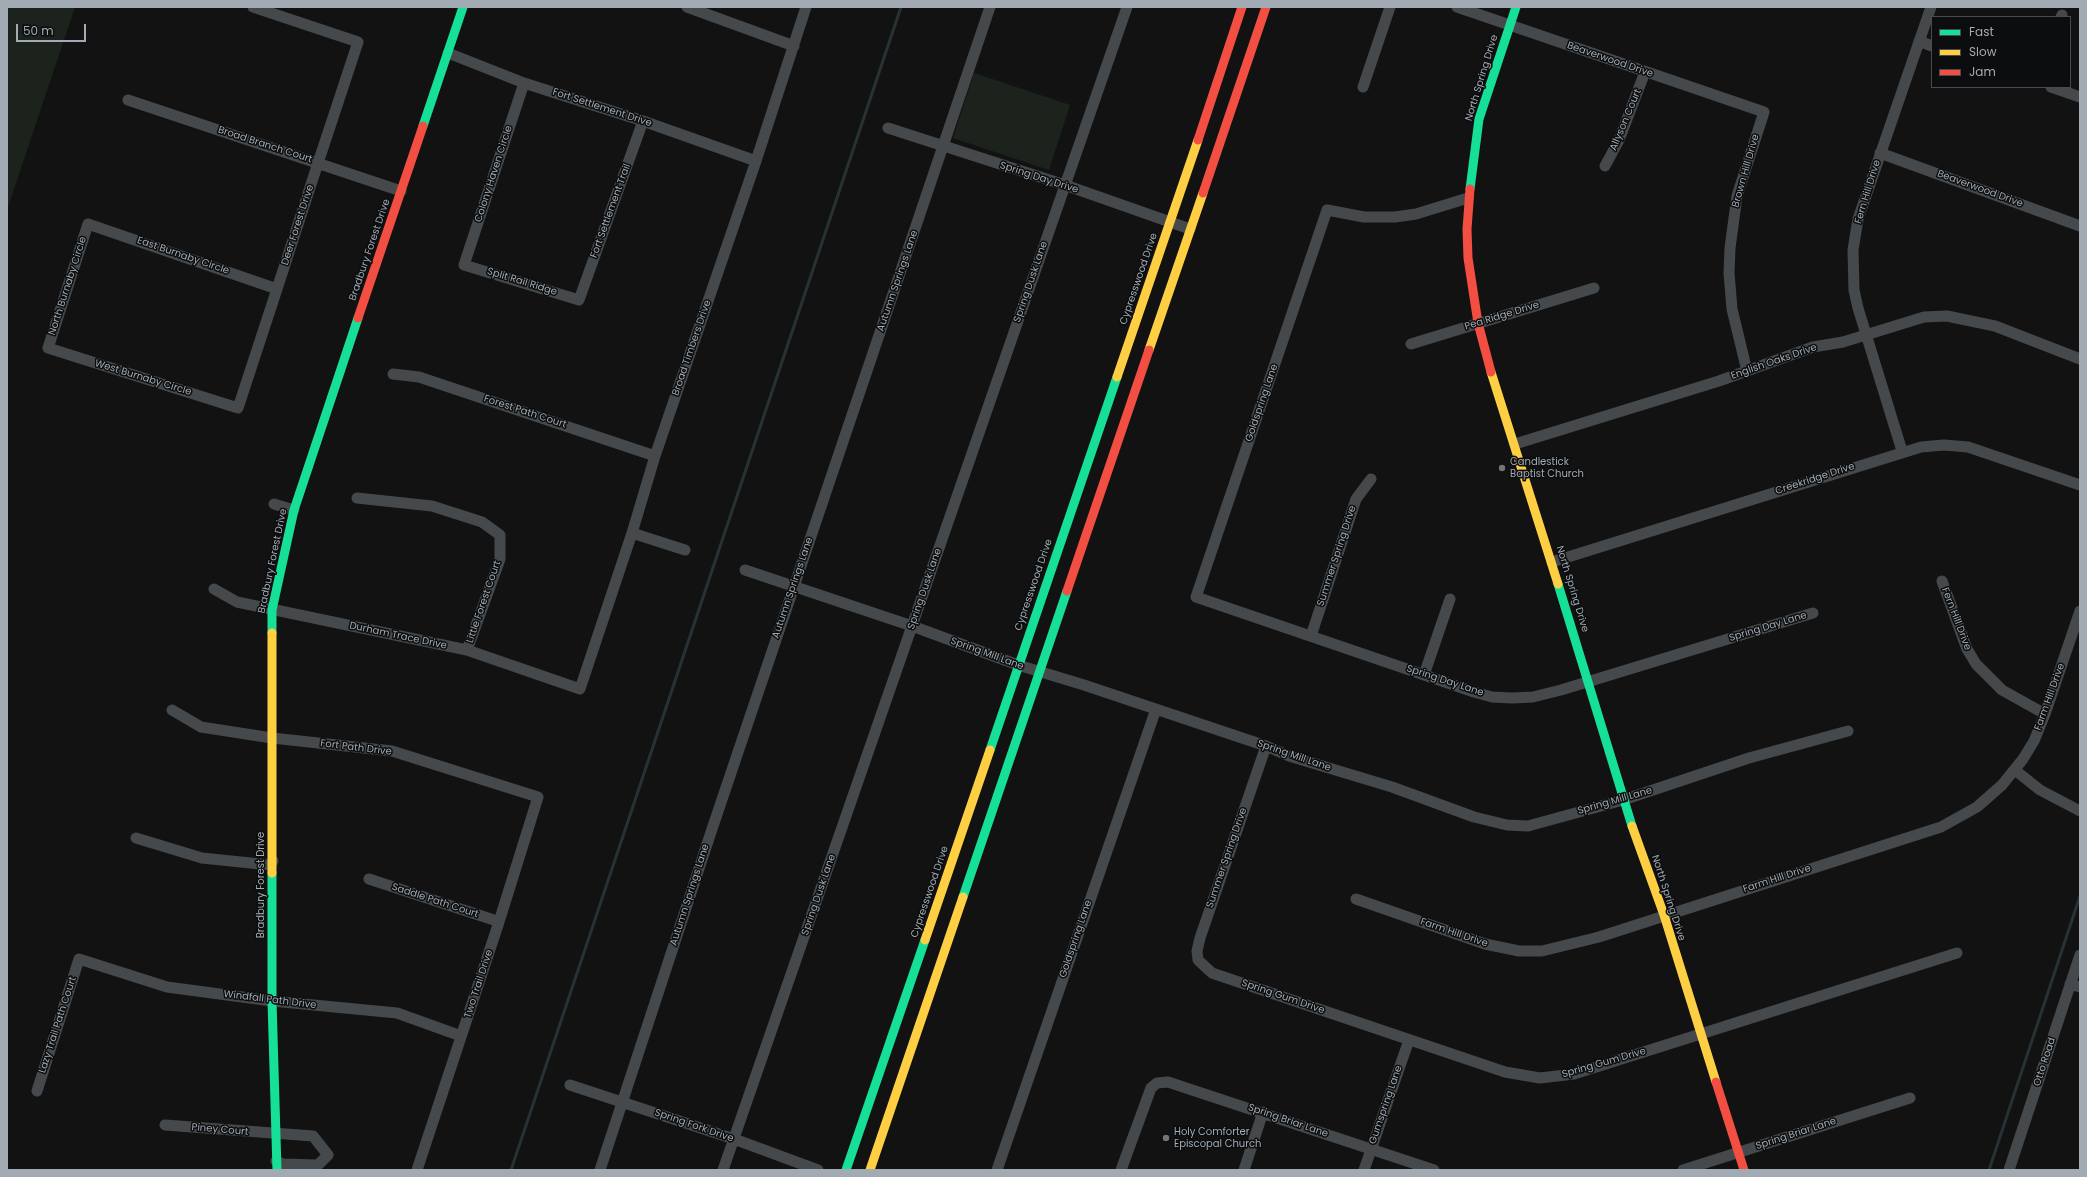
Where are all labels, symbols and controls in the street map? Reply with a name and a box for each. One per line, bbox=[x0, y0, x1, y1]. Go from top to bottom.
scale bar bbox=[18, 16, 88, 42]
legend bbox=[1931, 16, 2071, 88]
text: 50 m bbox=[23, 22, 54, 39]
text: Fast bbox=[1969, 23, 1994, 40]
street label: North Spring Drive bbox=[1463, 33, 1501, 123]
street label: Beaverwood Drive bbox=[1565, 40, 1655, 80]
text: Slow bbox=[1969, 43, 1997, 60]
text: Jam bbox=[1969, 63, 1996, 80]
street label: Fort Settlement Drive bbox=[551, 86, 653, 130]
street label: Allyson Court bbox=[1608, 87, 1644, 153]
street label: Broad Branch Court bbox=[216, 124, 314, 166]
street label: Colony Haven Circle bbox=[473, 124, 515, 224]
street label: Brown Hill Drive bbox=[1730, 133, 1762, 209]
street label: Fern Hill Drive bbox=[1853, 159, 1883, 225]
street label: Spring Day Drive bbox=[998, 160, 1080, 196]
street label: Fort Settlement Trail bbox=[588, 162, 634, 260]
street label: Beaverwood Drive bbox=[1936, 168, 2024, 210]
street label: Deer Forest Drive bbox=[279, 183, 317, 267]
street label: Bradbury Forest Drive bbox=[347, 198, 393, 302]
street label: Autumn Springs Lane bbox=[875, 229, 921, 333]
street label: Cypresswood Drive bbox=[1118, 232, 1160, 326]
street label: North Burnaby Circle bbox=[46, 235, 90, 337]
street label: East Burnaby Circle bbox=[135, 235, 231, 277]
street label: Spring Dusk Lane bbox=[1012, 240, 1050, 324]
street label: Split Rail Ridge bbox=[486, 266, 558, 298]
street label: Broad Timbers Drive bbox=[670, 299, 714, 397]
street label: Pea Ridge Drive bbox=[1463, 299, 1541, 333]
street label: English Oaks Drive bbox=[1729, 342, 1819, 382]
street label: West Burnaby Circle bbox=[93, 358, 193, 398]
street label: Goldspring Lane bbox=[1243, 363, 1281, 443]
street label: Forest Path Court bbox=[482, 393, 568, 431]
place label: Candlestick Baptist Church bbox=[1510, 456, 1584, 480]
street label: Creekridge Drive bbox=[1774, 461, 1856, 497]
marker: Candlestick Baptist Church bbox=[1497, 463, 1507, 473]
street label: Summer Spring Drive bbox=[1315, 504, 1359, 608]
street label: Bradbury Forest Drive bbox=[256, 508, 290, 614]
street label: Autumn Springs Lane bbox=[770, 536, 816, 640]
street label: Cypresswood Drive bbox=[1013, 538, 1055, 632]
street label: North Spring Drive bbox=[1553, 544, 1591, 634]
street label: Spring Dusk Lane bbox=[906, 547, 944, 631]
street label: Little Forest Court bbox=[464, 559, 504, 645]
street label: Fern Hill Drive bbox=[1939, 586, 1973, 652]
street label: Spring Day Lane bbox=[1728, 610, 1808, 644]
street label: Durham Trace Drive bbox=[348, 620, 448, 652]
street label: Spring Mill Lane bbox=[949, 635, 1025, 673]
street label: Farm Hill Drive bbox=[2032, 662, 2068, 732]
street label: Spring Day Lane bbox=[1405, 663, 1485, 699]
street label: Fort Path Drive bbox=[320, 738, 392, 758]
street label: Spring Mill Lane bbox=[1256, 738, 1332, 774]
street label: Spring Mill Lane bbox=[1576, 785, 1654, 817]
street label: Summer Spring Drive bbox=[1204, 806, 1250, 910]
street label: Bradbury Forest Drive bbox=[255, 832, 267, 938]
street label: Autumn Springs Lane bbox=[668, 843, 712, 947]
street label: Cypresswood Drive bbox=[909, 845, 951, 939]
street label: Spring Dusk Lane bbox=[800, 853, 838, 937]
street label: North Spring Drive bbox=[1648, 854, 1688, 942]
street label: Farm Hill Drive bbox=[1742, 862, 1812, 896]
street label: Saddle Path Court bbox=[390, 881, 480, 921]
street label: Goldspring Lane bbox=[1057, 899, 1095, 979]
street label: Farm Hill Drive bbox=[1419, 916, 1489, 950]
street label: Two Trail Drive bbox=[462, 948, 496, 1020]
street label: Lazy Trail Path Court bbox=[37, 975, 79, 1075]
street label: Spring Gum Drive bbox=[1240, 977, 1326, 1017]
street label: Windfall Path Drive bbox=[223, 988, 317, 1012]
street label: Otto Road bbox=[2032, 1036, 2058, 1088]
street label: Spring Gum Drive bbox=[1561, 1045, 1647, 1081]
street label: Gumspring Lane bbox=[1367, 1064, 1405, 1146]
street label: Spring Briar Lane bbox=[1246, 1102, 1330, 1140]
street label: Spring Fork Drive bbox=[653, 1107, 735, 1145]
street label: Spring Briar Lane bbox=[1754, 1115, 1838, 1153]
street label: Piney Court bbox=[191, 1122, 249, 1138]
place label: Holy Comforter Episcopal Church bbox=[1174, 1126, 1261, 1150]
marker: Holy Comforter Episcopal Church bbox=[1161, 1133, 1171, 1143]

